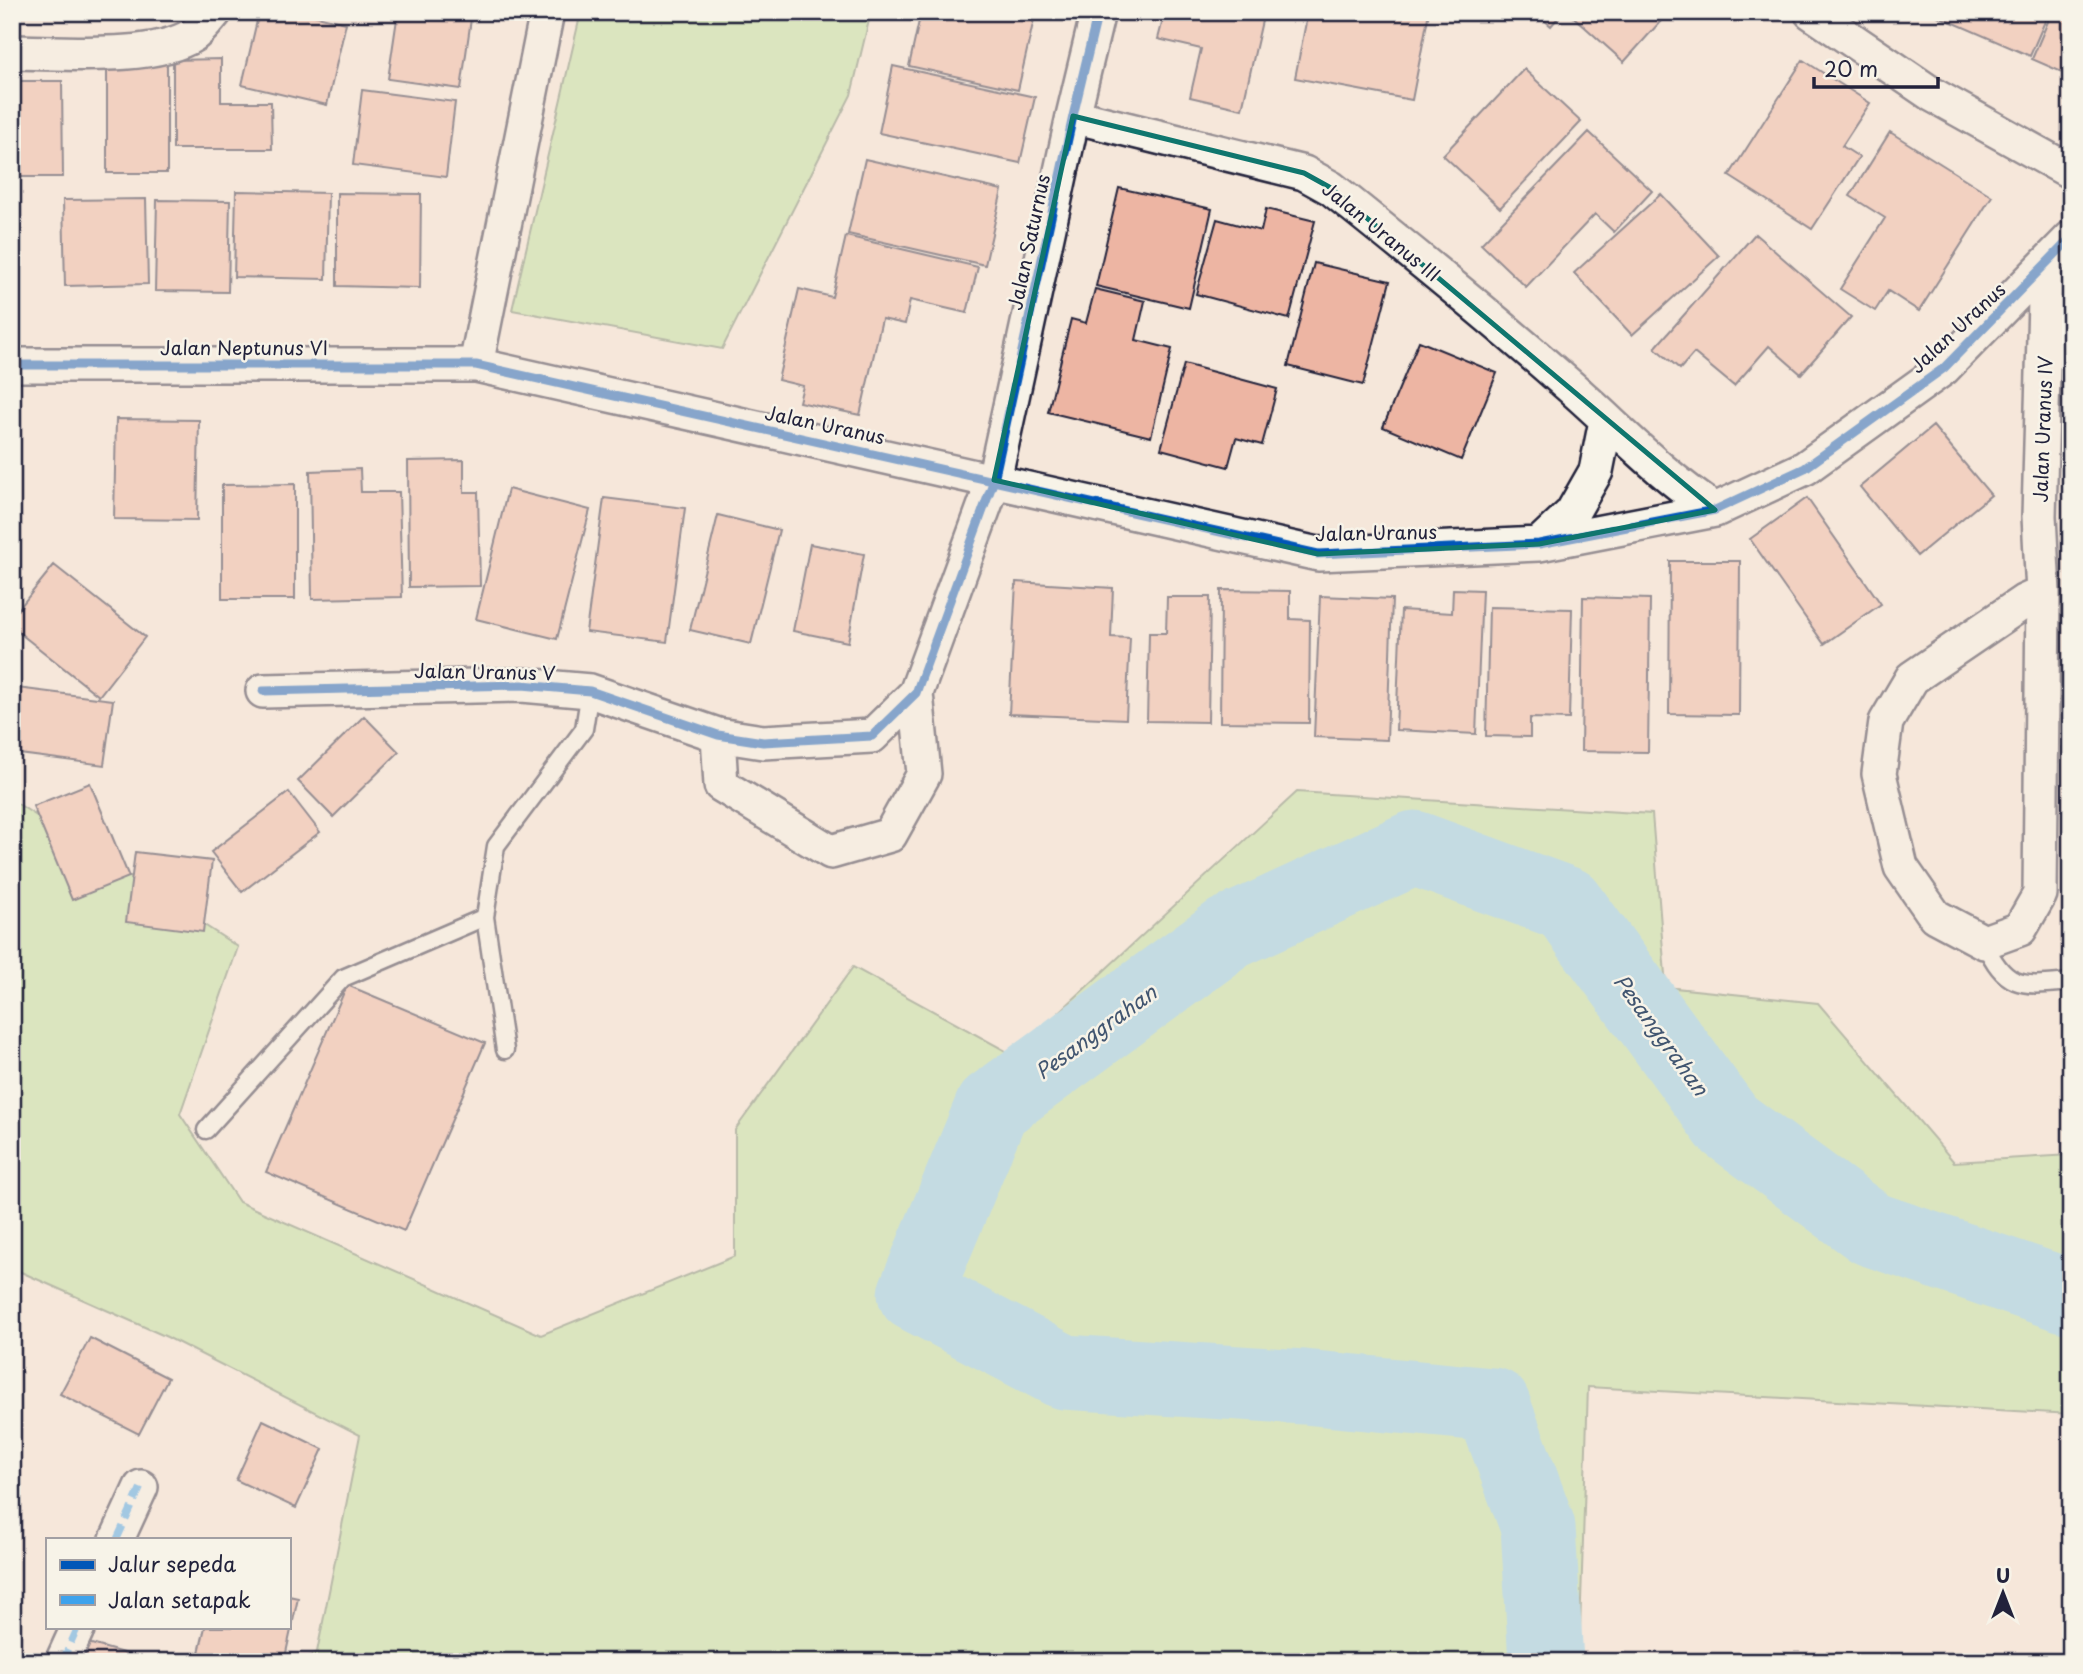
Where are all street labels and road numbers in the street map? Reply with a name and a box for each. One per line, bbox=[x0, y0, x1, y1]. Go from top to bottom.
street label: Jalan Saturnus bbox=[1000, 171, 1056, 313]
street label: Jalan Uranus III bbox=[1317, 174, 1447, 288]
street label: Jalan Uranus bbox=[1903, 275, 2011, 379]
street label: Jalan Neptunus VI bbox=[160, 333, 328, 361]
street label: Jalan Uranus IV bbox=[2025, 355, 2059, 503]
street label: Jalan Uranus bbox=[762, 398, 888, 450]
street label: Jalan Uranus bbox=[1315, 517, 1437, 547]
street label: Jalan Uranus V bbox=[414, 656, 556, 686]

